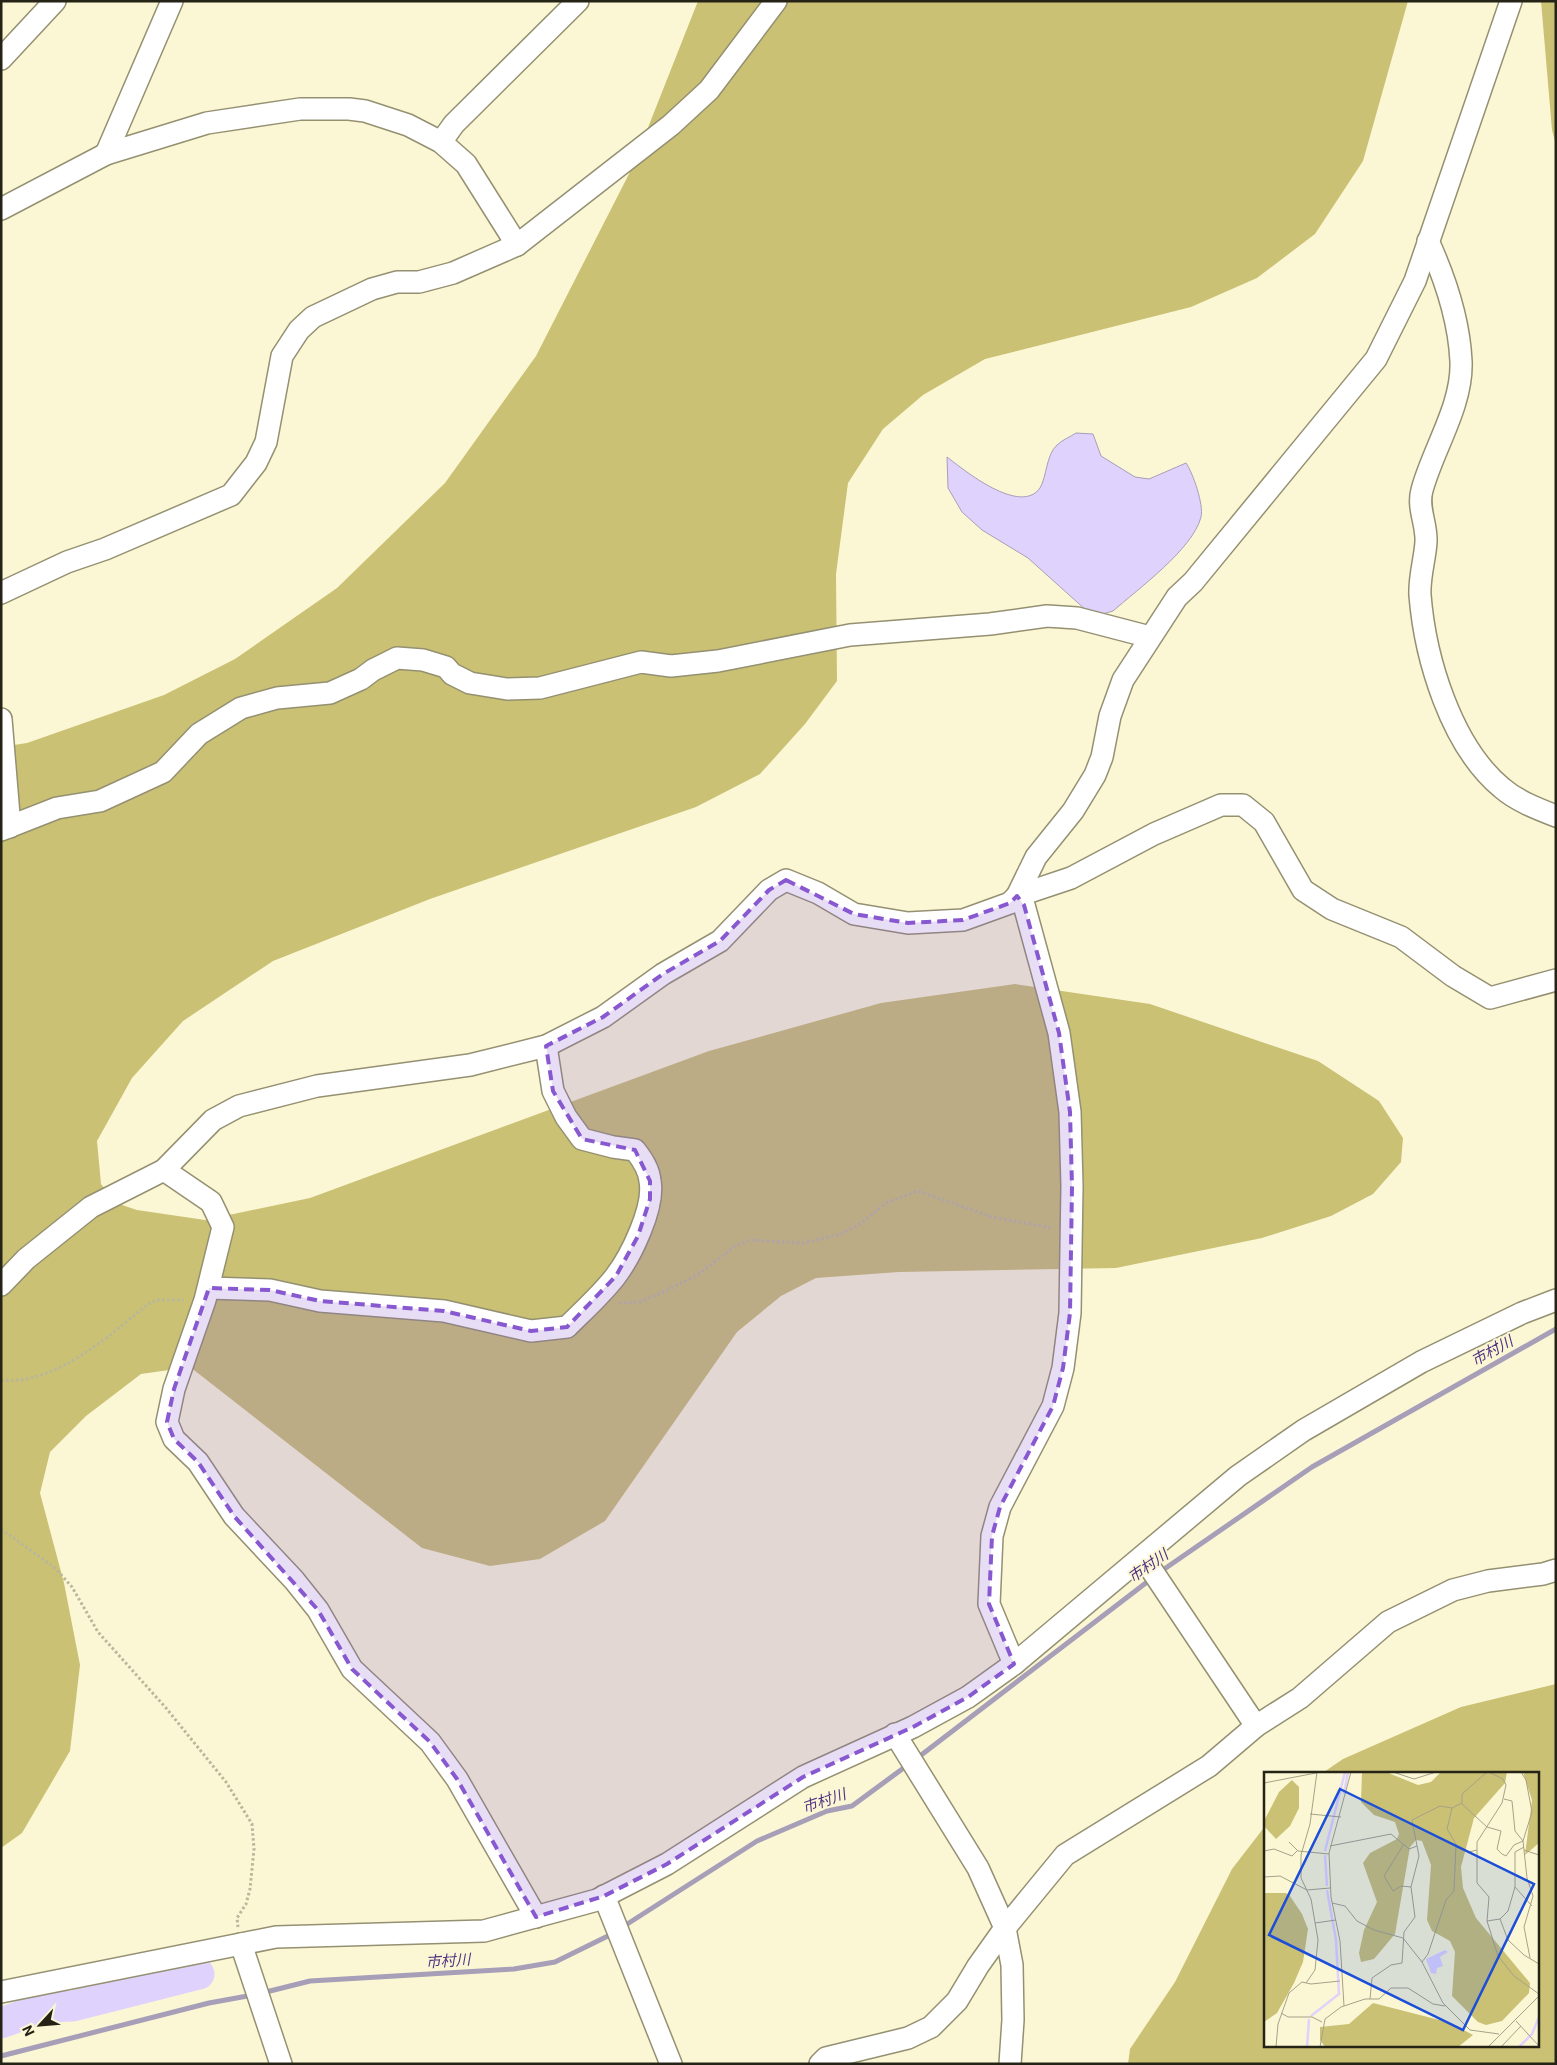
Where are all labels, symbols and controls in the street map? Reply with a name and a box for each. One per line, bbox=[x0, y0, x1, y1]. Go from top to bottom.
water label: 市村川 bbox=[1468, 1331, 1518, 1370]
water label: 市村川 bbox=[1124, 1545, 1173, 1586]
inset map bbox=[1264, 1772, 1540, 2048]
water label: 市村川 bbox=[800, 1785, 850, 1817]
water label: 市村川 bbox=[425, 1950, 473, 1972]
north arrow bbox=[15, 2000, 65, 2050]
text: N bbox=[19, 2023, 38, 2039]

